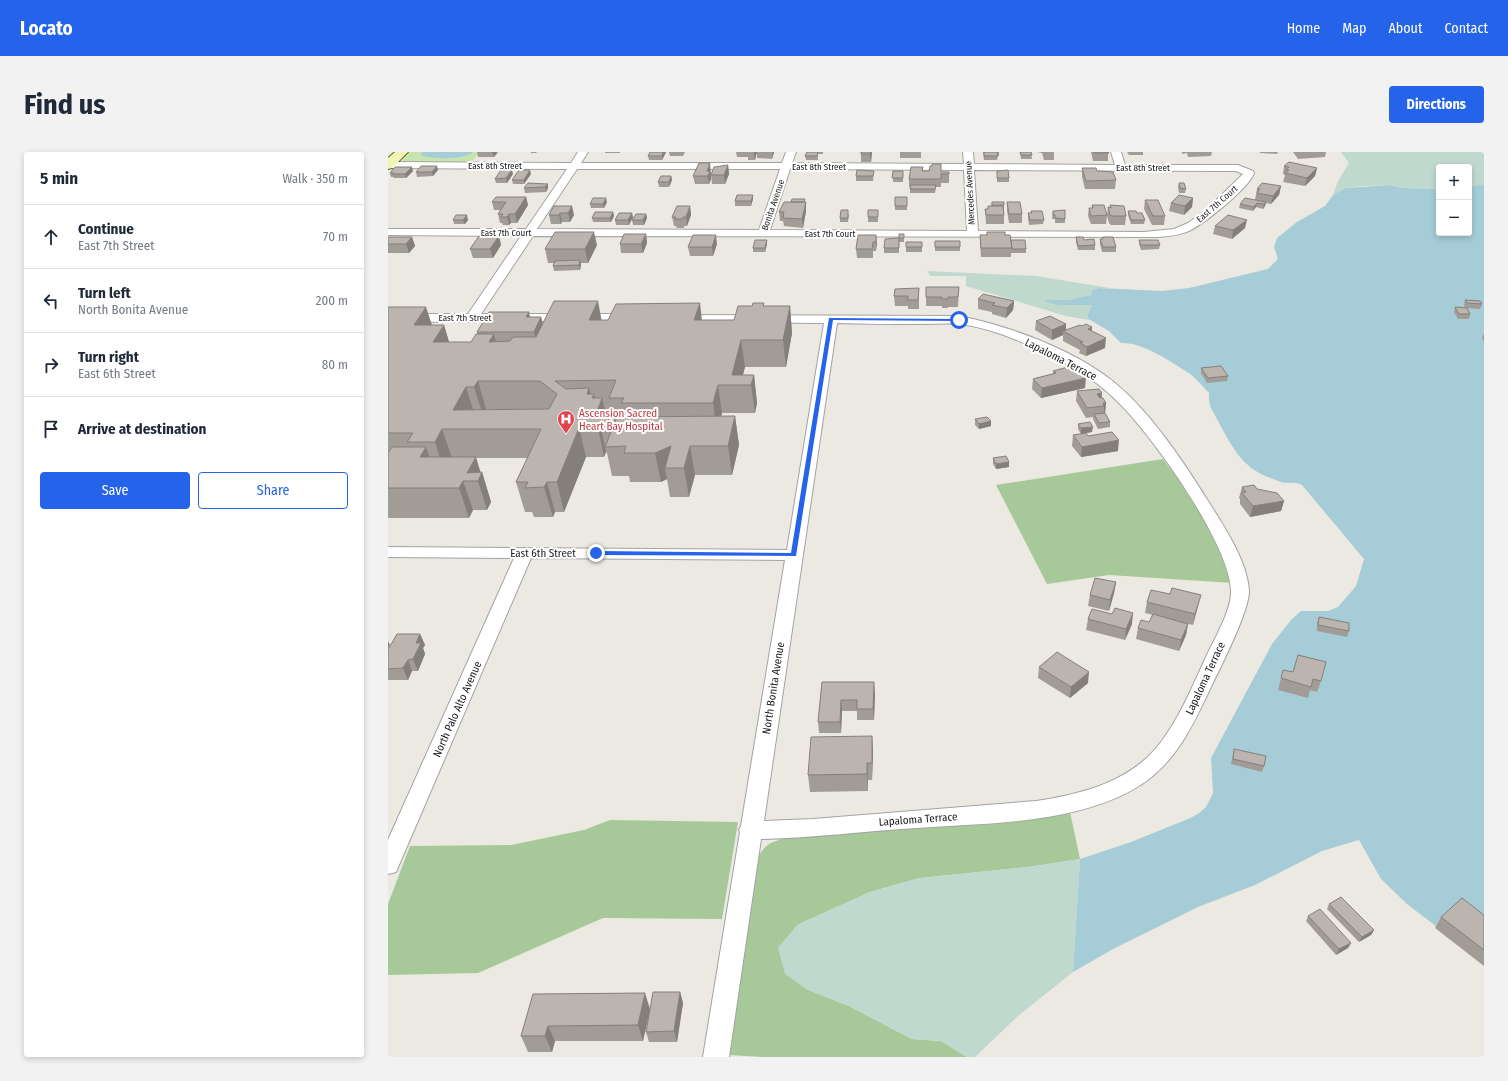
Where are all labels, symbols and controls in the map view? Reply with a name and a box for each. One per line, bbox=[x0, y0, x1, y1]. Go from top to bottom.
text: Locato bbox=[20, 17, 73, 40]
text: Home bbox=[1287, 20, 1320, 37]
text: Map bbox=[1342, 20, 1366, 37]
text: About bbox=[1388, 20, 1423, 37]
text: Contact bbox=[1445, 20, 1488, 37]
button: Directions bbox=[1389, 86, 1484, 123]
text: Find us bbox=[24, 88, 106, 121]
street label: Mercedes Avenue bbox=[963, 160, 977, 225]
street label: East 8th Street bbox=[468, 161, 522, 171]
street label: East 8th Street bbox=[792, 162, 846, 172]
street label: East 8th Street bbox=[1116, 163, 1170, 173]
map controls bbox=[1436, 164, 1472, 236]
button: + bbox=[1436, 164, 1472, 200]
text: 5 min bbox=[40, 168, 78, 189]
text: Walk · 350 m bbox=[282, 171, 348, 186]
street label: Bonita Avenue bbox=[760, 178, 787, 232]
street label: East 7th Court bbox=[1195, 184, 1239, 224]
button: − bbox=[1436, 200, 1472, 236]
text: Continue bbox=[78, 220, 134, 238]
icon: ahead bbox=[40, 226, 62, 248]
street label: East 7th Court bbox=[481, 228, 531, 238]
text: 70 m bbox=[323, 229, 348, 244]
street label: East 7th Court bbox=[805, 229, 855, 239]
text: East 7th Street bbox=[78, 238, 154, 253]
text: Turn left bbox=[78, 284, 131, 302]
icon: left bbox=[40, 290, 62, 312]
text: 200 m bbox=[316, 293, 348, 308]
text: North Bonita Avenue bbox=[78, 302, 188, 317]
route start bbox=[950, 311, 968, 329]
street label: East 7th Street bbox=[439, 313, 492, 323]
street label: Lapaloma Terrace bbox=[1023, 336, 1099, 383]
text: Turn right bbox=[78, 348, 139, 366]
icon: right bbox=[40, 354, 62, 376]
text: 80 m bbox=[322, 357, 348, 372]
text: East 6th Street bbox=[78, 366, 156, 381]
place label: Ascension Sacred Heart Bay Hospital bbox=[579, 407, 663, 433]
hospital icon: Ascension Sacred Heart Bay Hospital bbox=[556, 409, 576, 434]
icon: arrive bbox=[40, 418, 62, 440]
text: Arrive at destination bbox=[78, 420, 206, 438]
button: Save bbox=[40, 472, 190, 509]
button: Share bbox=[198, 472, 348, 509]
route end bbox=[587, 544, 605, 562]
street label: East 6th Street bbox=[510, 547, 576, 560]
street label: Lapaloma Terrace bbox=[1183, 640, 1228, 717]
street label: North Bonita Avenue bbox=[760, 641, 787, 735]
street label: North Palo Alto Avenue bbox=[430, 659, 484, 759]
street label: Lapaloma Terrace bbox=[878, 810, 958, 829]

